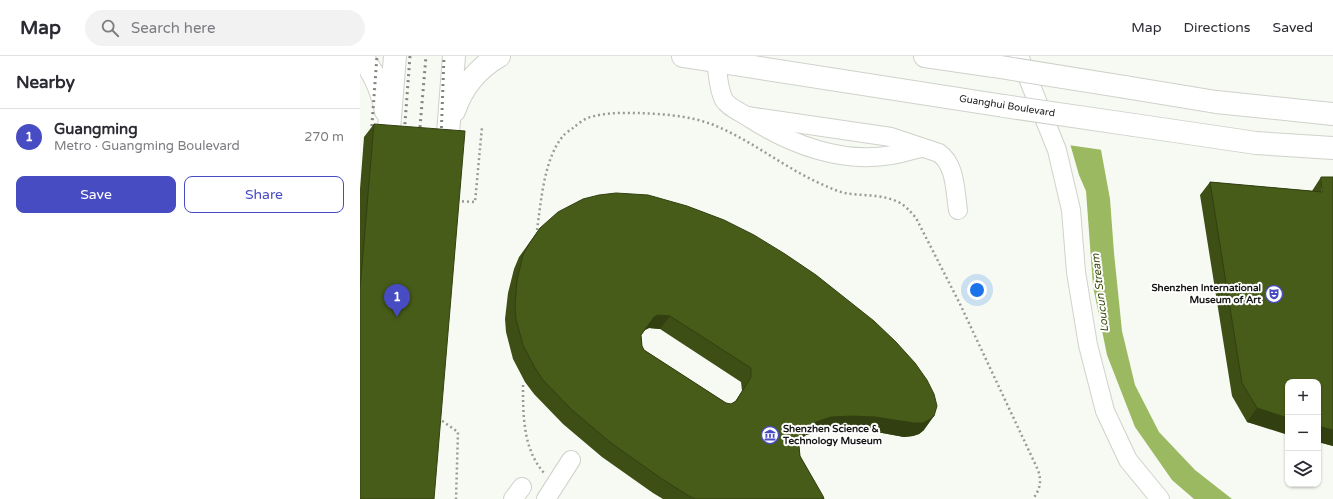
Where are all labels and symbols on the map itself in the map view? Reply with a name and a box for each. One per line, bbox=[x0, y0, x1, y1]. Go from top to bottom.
street label: Guanghui Boulevard bbox=[958, 92, 1056, 120]
water label: Loucun Stream bbox=[1089, 252, 1111, 333]
your location bbox=[967, 280, 987, 300]
place label: Shenzhen International Museum of Art bbox=[1152, 282, 1261, 306]
pin: 1 bbox=[384, 284, 410, 317]
theatre icon: Shenzhen International Museum of Art bbox=[1264, 284, 1284, 304]
place label: Shenzhen Science & Technology Museum bbox=[782, 423, 882, 447]
museum icon: Shenzhen Science & Technology Museum bbox=[760, 425, 780, 445]

